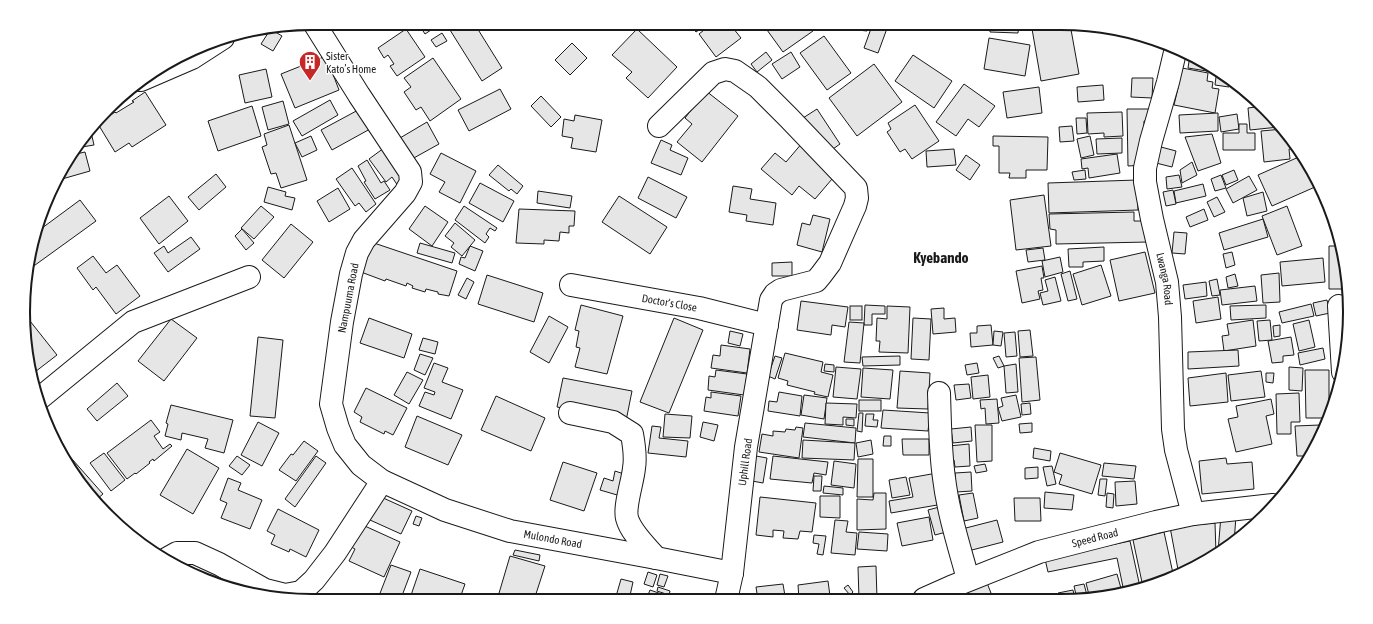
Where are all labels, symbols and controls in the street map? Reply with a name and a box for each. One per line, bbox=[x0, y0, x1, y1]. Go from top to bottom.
building icon: Sister Kato’s Home bbox=[297, 49, 323, 82]
place label: Sister Kato’s Home bbox=[326, 50, 376, 75]
district label: Kyebando bbox=[913, 249, 969, 266]
street label: Lwanga Road bbox=[1154, 251, 1175, 306]
street label: Nampuuma Road bbox=[335, 262, 361, 334]
street label: Doctor’s Close bbox=[641, 292, 698, 314]
street label: Uphill Road bbox=[736, 437, 754, 487]
street label: Speed Road bbox=[1070, 526, 1119, 549]
street label: Mulondo Road bbox=[523, 528, 583, 550]

